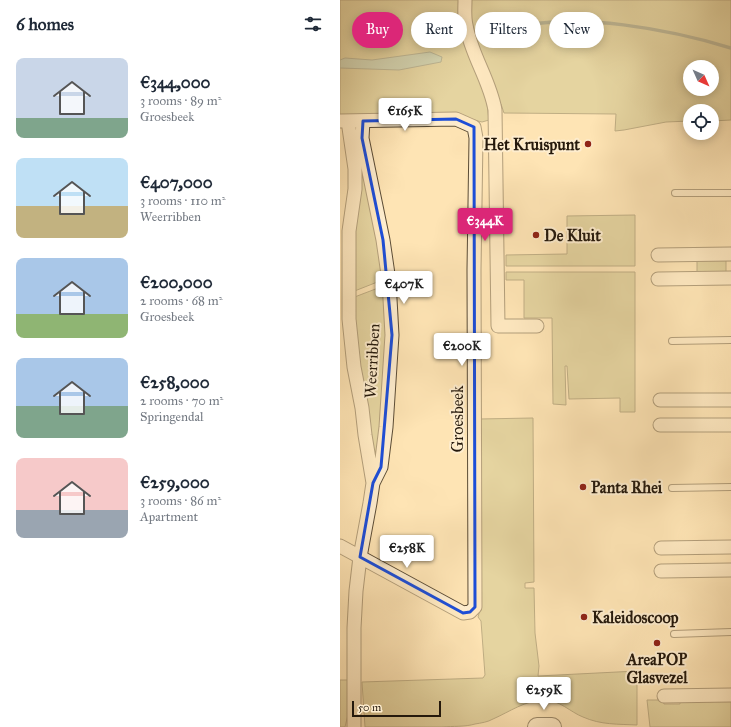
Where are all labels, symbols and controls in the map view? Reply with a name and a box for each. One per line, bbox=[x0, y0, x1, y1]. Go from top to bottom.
chip: Buy bbox=[352, 12, 403, 48]
chip: Rent bbox=[411, 12, 467, 48]
chip: Filters bbox=[475, 12, 541, 48]
chip: New bbox=[549, 12, 604, 48]
icon: filters bbox=[302, 13, 324, 35]
text: 6 homes bbox=[16, 14, 74, 35]
north arrow bbox=[683, 60, 719, 96]
map controls bbox=[683, 60, 719, 140]
text: €344,000 bbox=[140, 72, 211, 93]
icon: home bbox=[48, 74, 96, 122]
text: 3 rooms · 89 m² bbox=[140, 93, 222, 109]
pin: €165K bbox=[377, 98, 433, 132]
text: €165K bbox=[388, 103, 422, 119]
button: locate bbox=[683, 104, 719, 140]
text: Groesbeek bbox=[140, 109, 194, 125]
place label: Het Kruispunt bbox=[484, 135, 580, 155]
marker: Het Kruispunt bbox=[583, 139, 593, 149]
text: €407,000 bbox=[140, 172, 213, 193]
icon: home bbox=[48, 174, 96, 222]
text: 3 rooms · 110 m² bbox=[140, 193, 225, 209]
pin: €344K bbox=[457, 208, 513, 242]
text: Weerribben bbox=[140, 209, 201, 225]
text: €344K bbox=[467, 213, 503, 229]
place label: De Kluit bbox=[544, 226, 601, 245]
marker: De Kluit bbox=[531, 230, 541, 240]
pin: €407K bbox=[376, 271, 432, 305]
text: €200,000 bbox=[140, 272, 213, 293]
icon: home bbox=[48, 274, 96, 322]
text: €407K bbox=[385, 276, 423, 292]
text: 2 rooms · 68 m² bbox=[140, 293, 222, 309]
text: Groesbeek bbox=[140, 309, 194, 325]
street label: Weerribben bbox=[361, 323, 383, 399]
pin: €200K bbox=[434, 333, 490, 367]
text: €200K bbox=[443, 338, 481, 354]
text: €258,000 bbox=[140, 372, 210, 393]
icon: home bbox=[48, 374, 96, 422]
street label: Groesbeek bbox=[448, 385, 467, 452]
text: 2 rooms · 70 m² bbox=[140, 393, 223, 409]
text: Springendal bbox=[140, 409, 203, 425]
text: €259,000 bbox=[140, 472, 210, 493]
icon: home bbox=[48, 474, 96, 522]
place label: Panta Rhei bbox=[591, 478, 663, 497]
marker: Panta Rhei bbox=[578, 482, 588, 492]
text: 3 rooms · 86 m² bbox=[140, 493, 221, 509]
text: Apartment bbox=[140, 509, 198, 525]
pin: €258K bbox=[379, 535, 435, 569]
text: €258K bbox=[389, 540, 425, 556]
place label: Kaleidoscoop bbox=[592, 608, 679, 628]
marker: Kaleidoscoop bbox=[579, 612, 589, 622]
marker: AreaPOP Glasvezel bbox=[652, 638, 662, 648]
place label: AreaPOP Glasvezel bbox=[626, 650, 688, 687]
pin: €259K bbox=[516, 677, 572, 711]
text: €259K bbox=[526, 682, 562, 698]
scale bar bbox=[352, 699, 441, 718]
text: 50 m bbox=[358, 701, 381, 714]

